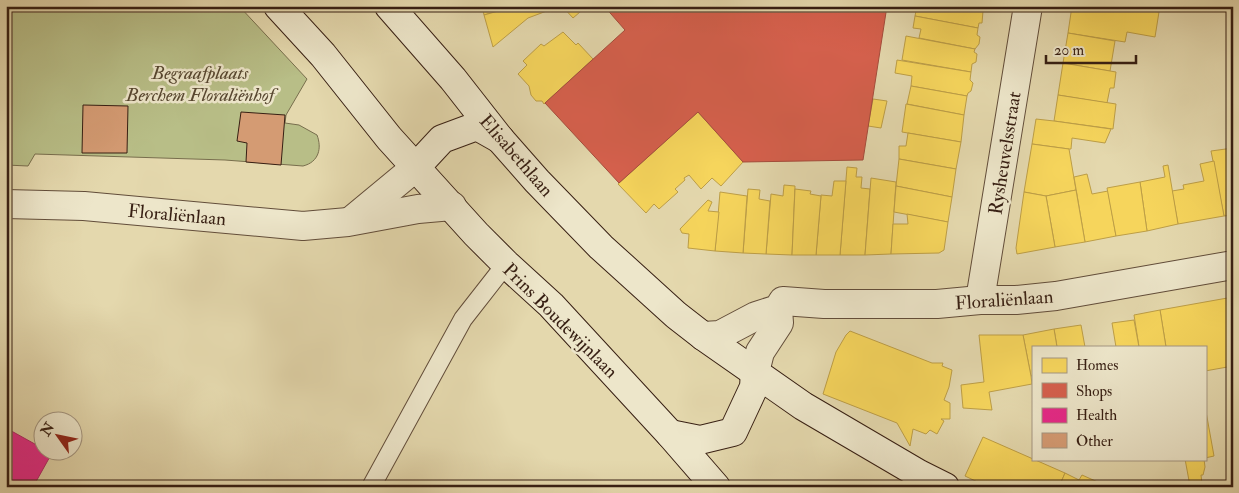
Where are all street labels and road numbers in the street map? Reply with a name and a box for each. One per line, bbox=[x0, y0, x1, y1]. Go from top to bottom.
street label: Rysheuvelsstraat bbox=[983, 90, 1027, 217]
street label: Elisabethlaan bbox=[474, 109, 559, 202]
street label: Floraliënlaan bbox=[127, 199, 227, 231]
street label: Prins Boudewijnlaan bbox=[498, 258, 623, 384]
street label: Floraliënlaan bbox=[954, 285, 1054, 315]

